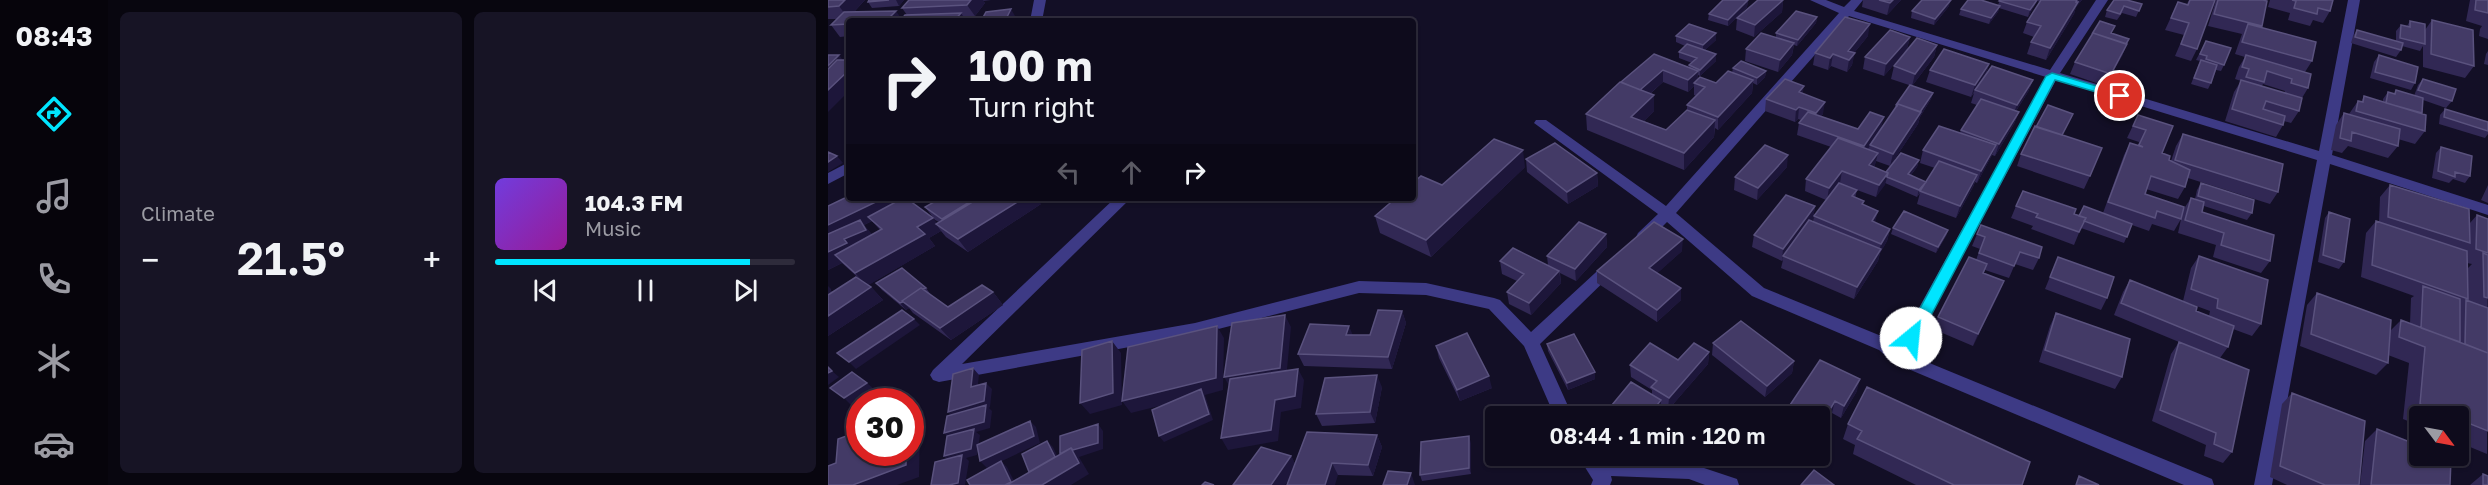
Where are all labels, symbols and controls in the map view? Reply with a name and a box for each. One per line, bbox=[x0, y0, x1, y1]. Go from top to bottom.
text: 08:43 bbox=[16, 20, 92, 52]
text: 100 m bbox=[969, 40, 1092, 90]
icon: right bbox=[870, 42, 948, 120]
pin bbox=[2094, 70, 2145, 121]
icon: arrive bbox=[2103, 79, 2136, 112]
text: Turn right bbox=[969, 91, 1095, 123]
icon: directions bbox=[33, 93, 75, 135]
icon: left bbox=[1052, 156, 1085, 189]
icon: ahead bbox=[1115, 156, 1148, 189]
icon: right bbox=[1178, 156, 1211, 189]
icon: music bbox=[33, 175, 75, 217]
text: 104.3 FM bbox=[585, 189, 683, 216]
text: Climate bbox=[141, 201, 215, 225]
text: Music bbox=[585, 216, 641, 240]
text: 21.5° bbox=[237, 231, 345, 285]
text: − bbox=[141, 240, 159, 279]
text: + bbox=[423, 240, 441, 279]
icon: phone bbox=[33, 258, 75, 300]
icon: previous bbox=[529, 274, 562, 307]
icon: pause bbox=[629, 274, 662, 307]
icon: next bbox=[729, 274, 762, 307]
position arrow bbox=[1879, 306, 1943, 370]
icon: climate bbox=[33, 340, 75, 382]
speed limit sign: 30 bbox=[846, 388, 924, 466]
north arrow bbox=[2409, 406, 2469, 466]
map controls bbox=[2409, 406, 2469, 466]
text: 08:44 · 1 min · 120 m bbox=[1549, 422, 1766, 449]
icon: car bbox=[33, 423, 75, 465]

